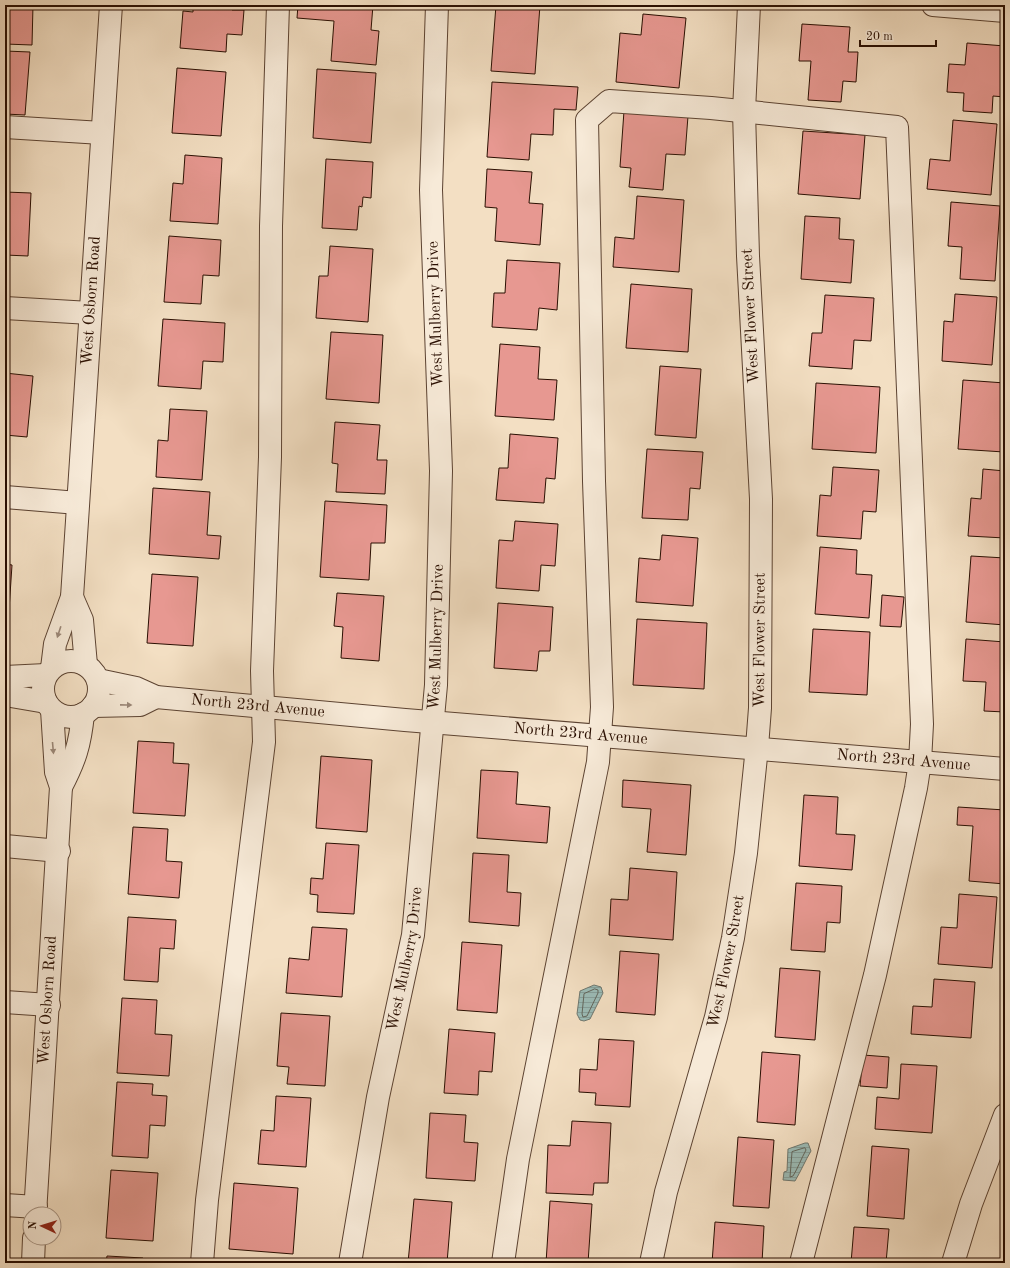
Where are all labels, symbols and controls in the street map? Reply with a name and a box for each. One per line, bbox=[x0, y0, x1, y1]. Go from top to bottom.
scale bar bbox=[860, 22, 936, 48]
text: 20 m bbox=[866, 31, 893, 43]
street label: West Osborn Road bbox=[79, 236, 104, 366]
street label: West Mulberry Drive bbox=[425, 241, 447, 387]
street label: West Flower Street bbox=[739, 248, 763, 384]
street label: West Mulberry Drive bbox=[426, 564, 447, 711]
street label: West Flower Street bbox=[752, 572, 769, 708]
one-way arrow bbox=[56, 626, 62, 638]
street label: North 23rd Avenue bbox=[190, 692, 325, 721]
one-way arrow bbox=[120, 702, 133, 708]
street label: North 23rd Avenue bbox=[513, 721, 648, 748]
one-way arrow bbox=[50, 742, 57, 755]
street label: North 23rd Avenue bbox=[836, 747, 971, 774]
street label: West Mulberry Drive bbox=[384, 886, 425, 1033]
street label: West Flower Street bbox=[705, 894, 748, 1030]
street label: West Osborn Road bbox=[36, 935, 60, 1066]
north arrow bbox=[22, 1206, 62, 1246]
text: N bbox=[28, 1220, 39, 1230]

